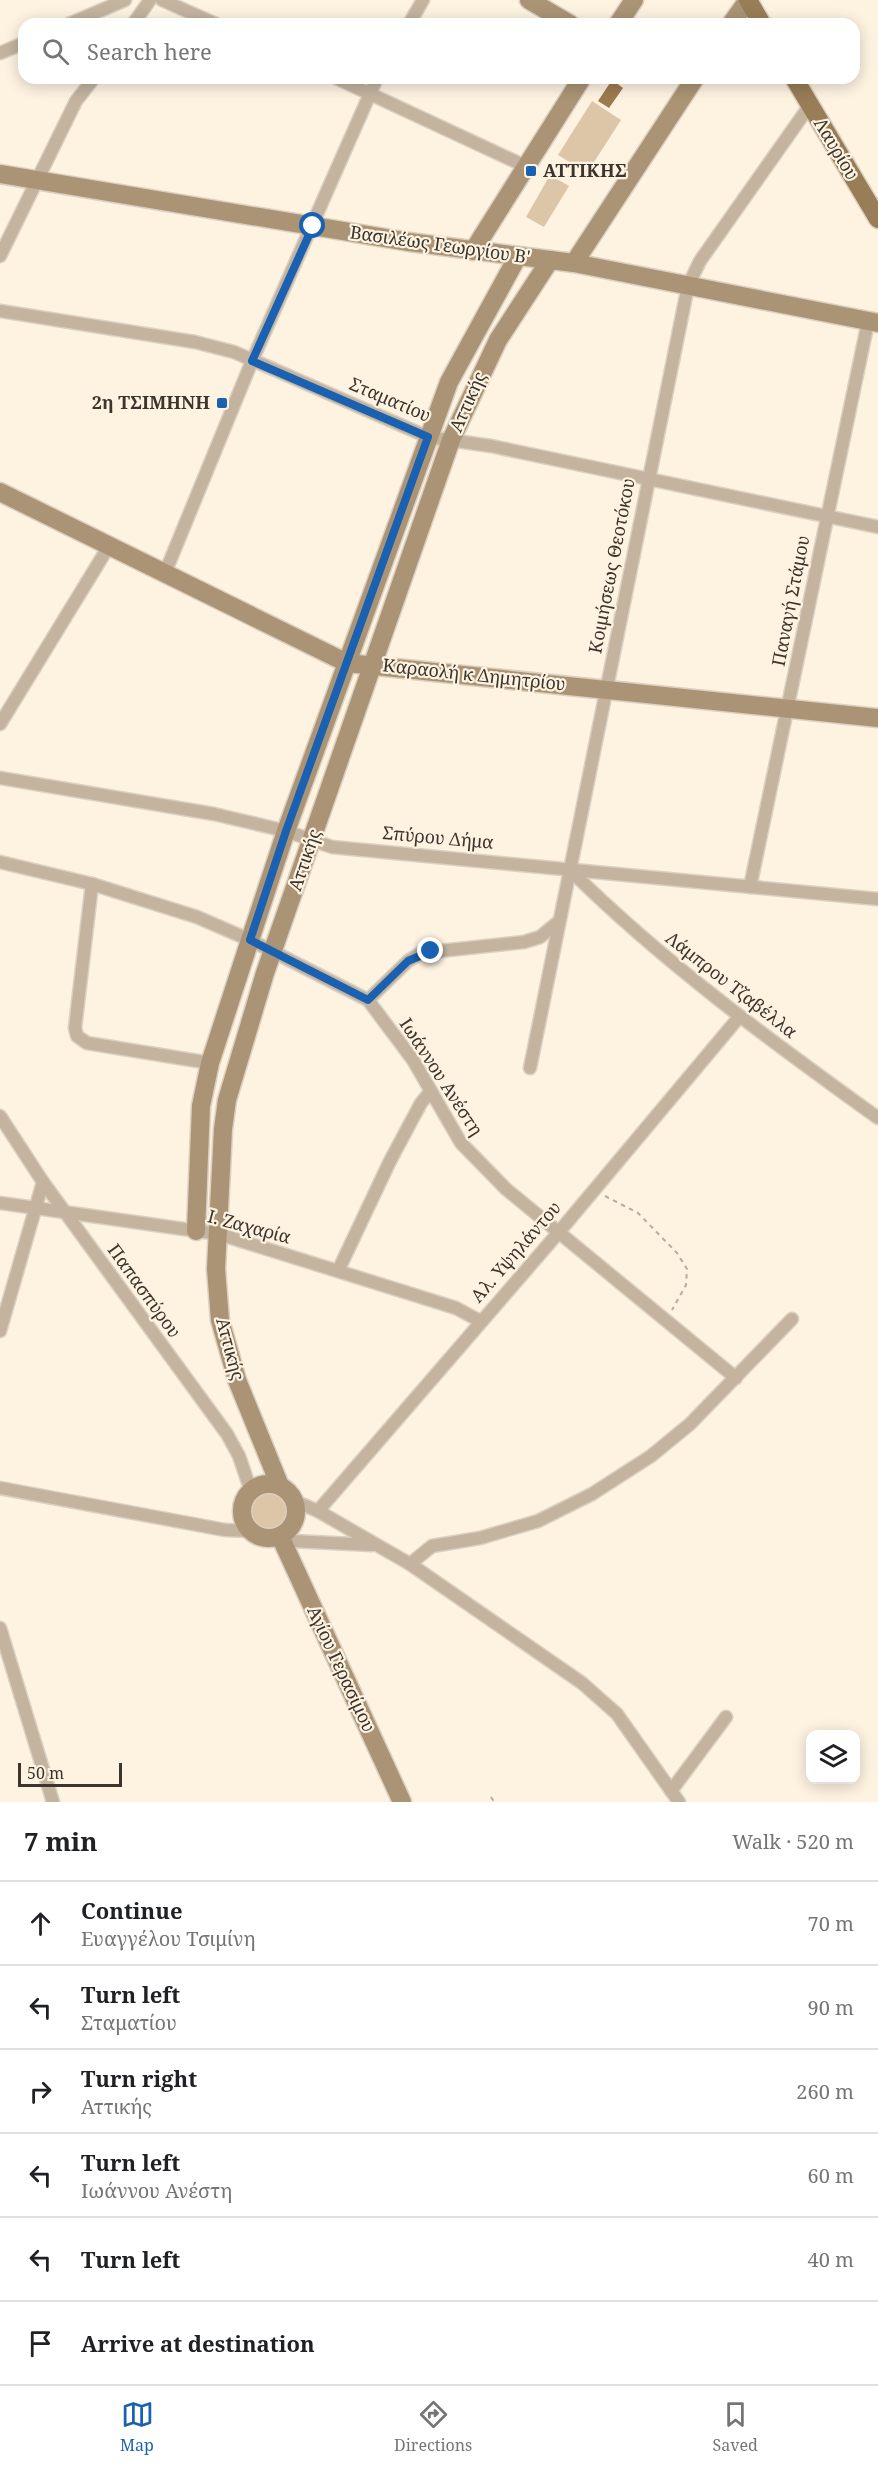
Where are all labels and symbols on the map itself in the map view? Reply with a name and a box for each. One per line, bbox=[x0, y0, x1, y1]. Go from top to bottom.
street label: Λαυρίου bbox=[809, 113, 865, 184]
place label: ΑΤΤΙΚΗΣ bbox=[543, 158, 627, 182]
marker: ΑΤΤΙΚΗΣ bbox=[524, 164, 538, 178]
route start bbox=[299, 212, 325, 238]
street label: Βασιλέως Γεωργίου Β' bbox=[348, 219, 532, 269]
street label: Αττικής bbox=[443, 367, 491, 436]
street label: Σταματίου bbox=[346, 371, 435, 427]
place label: 2η ΤΣΙΜΗΝΗ bbox=[92, 390, 210, 414]
marker: 2η ΤΣΙΜΗΝΗ bbox=[215, 396, 229, 410]
street label: Κοιμήσεως Θεοτόκου bbox=[582, 476, 640, 655]
street label: Παναγή Στάμου bbox=[766, 533, 814, 668]
street label: Καραολή κ Δημητρίου bbox=[381, 652, 567, 696]
street label: Σπύρου Δήμα bbox=[382, 820, 495, 854]
street label: Αττικής bbox=[282, 825, 326, 894]
street label: Λάμπρου Τζαβέλλα bbox=[661, 925, 803, 1043]
route end bbox=[417, 937, 443, 963]
street label: Ιωάννου Ανέστη bbox=[395, 1013, 489, 1140]
street label: Αλ. Υψηλάντου bbox=[465, 1196, 566, 1307]
street label: Ι. Ζαχαρία bbox=[205, 1203, 294, 1249]
street label: Παπασπύρου bbox=[103, 1239, 187, 1342]
street label: Αττικής bbox=[211, 1315, 251, 1383]
street label: Αγίου Γερασίμου bbox=[302, 1602, 382, 1735]
scale bar bbox=[18, 1760, 122, 1788]

